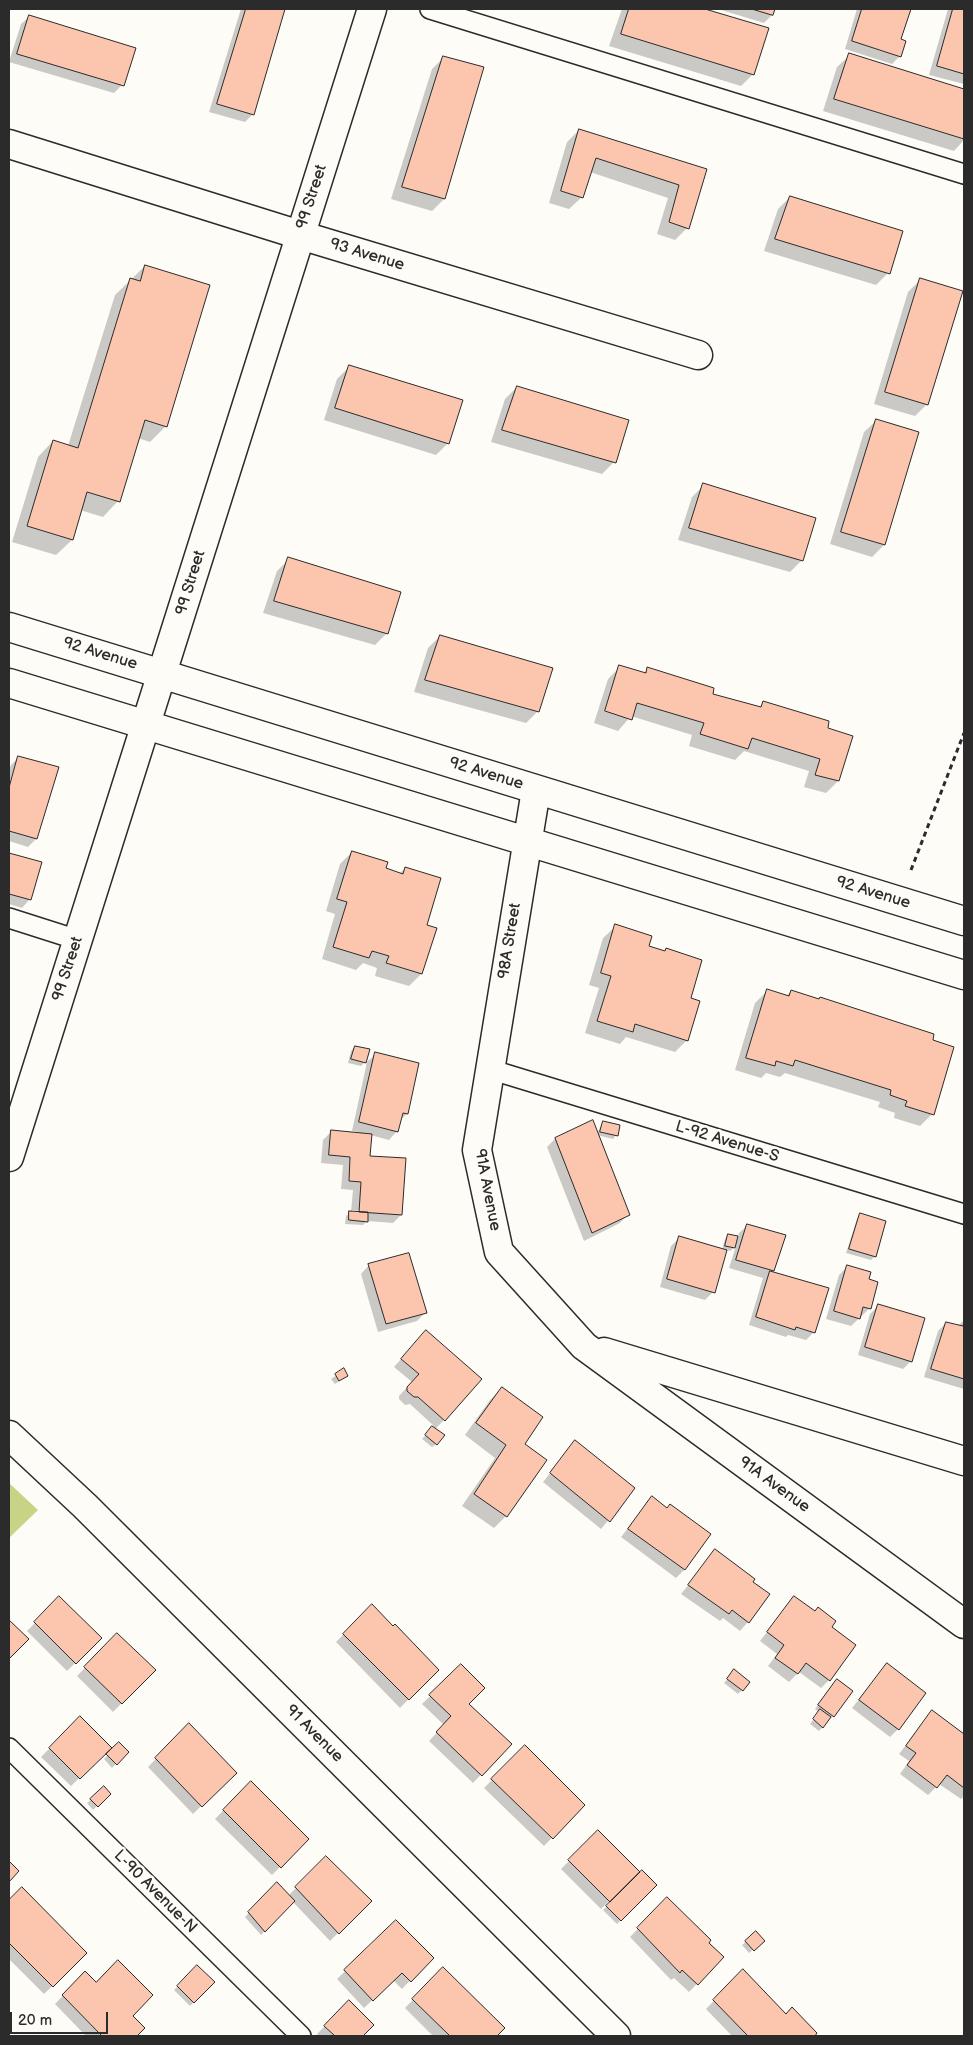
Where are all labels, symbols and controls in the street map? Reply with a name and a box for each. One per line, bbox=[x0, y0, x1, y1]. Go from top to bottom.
street label: 99 Street bbox=[293, 162, 331, 232]
street label: 93 Avenue bbox=[327, 235, 407, 275]
street label: 99 Street bbox=[172, 548, 210, 618]
street label: 92 Avenue bbox=[61, 634, 139, 674]
street label: 92 Avenue bbox=[447, 754, 525, 794]
street label: 92 Avenue bbox=[834, 873, 912, 913]
street label: 98A Street bbox=[495, 902, 525, 980]
street label: 99 Street bbox=[49, 934, 87, 1004]
street label: L-92 Avenue-S bbox=[673, 1117, 781, 1167]
street label: 91A Avenue bbox=[470, 1147, 504, 1233]
street label: 91A Avenue bbox=[735, 1453, 813, 1517]
street label: 91 Avenue bbox=[281, 1701, 347, 1767]
street label: L-90 Avenue-N bbox=[109, 1846, 201, 1938]
scale bar bbox=[12, 2002, 110, 2034]
text: 20 m bbox=[18, 2011, 52, 2030]

